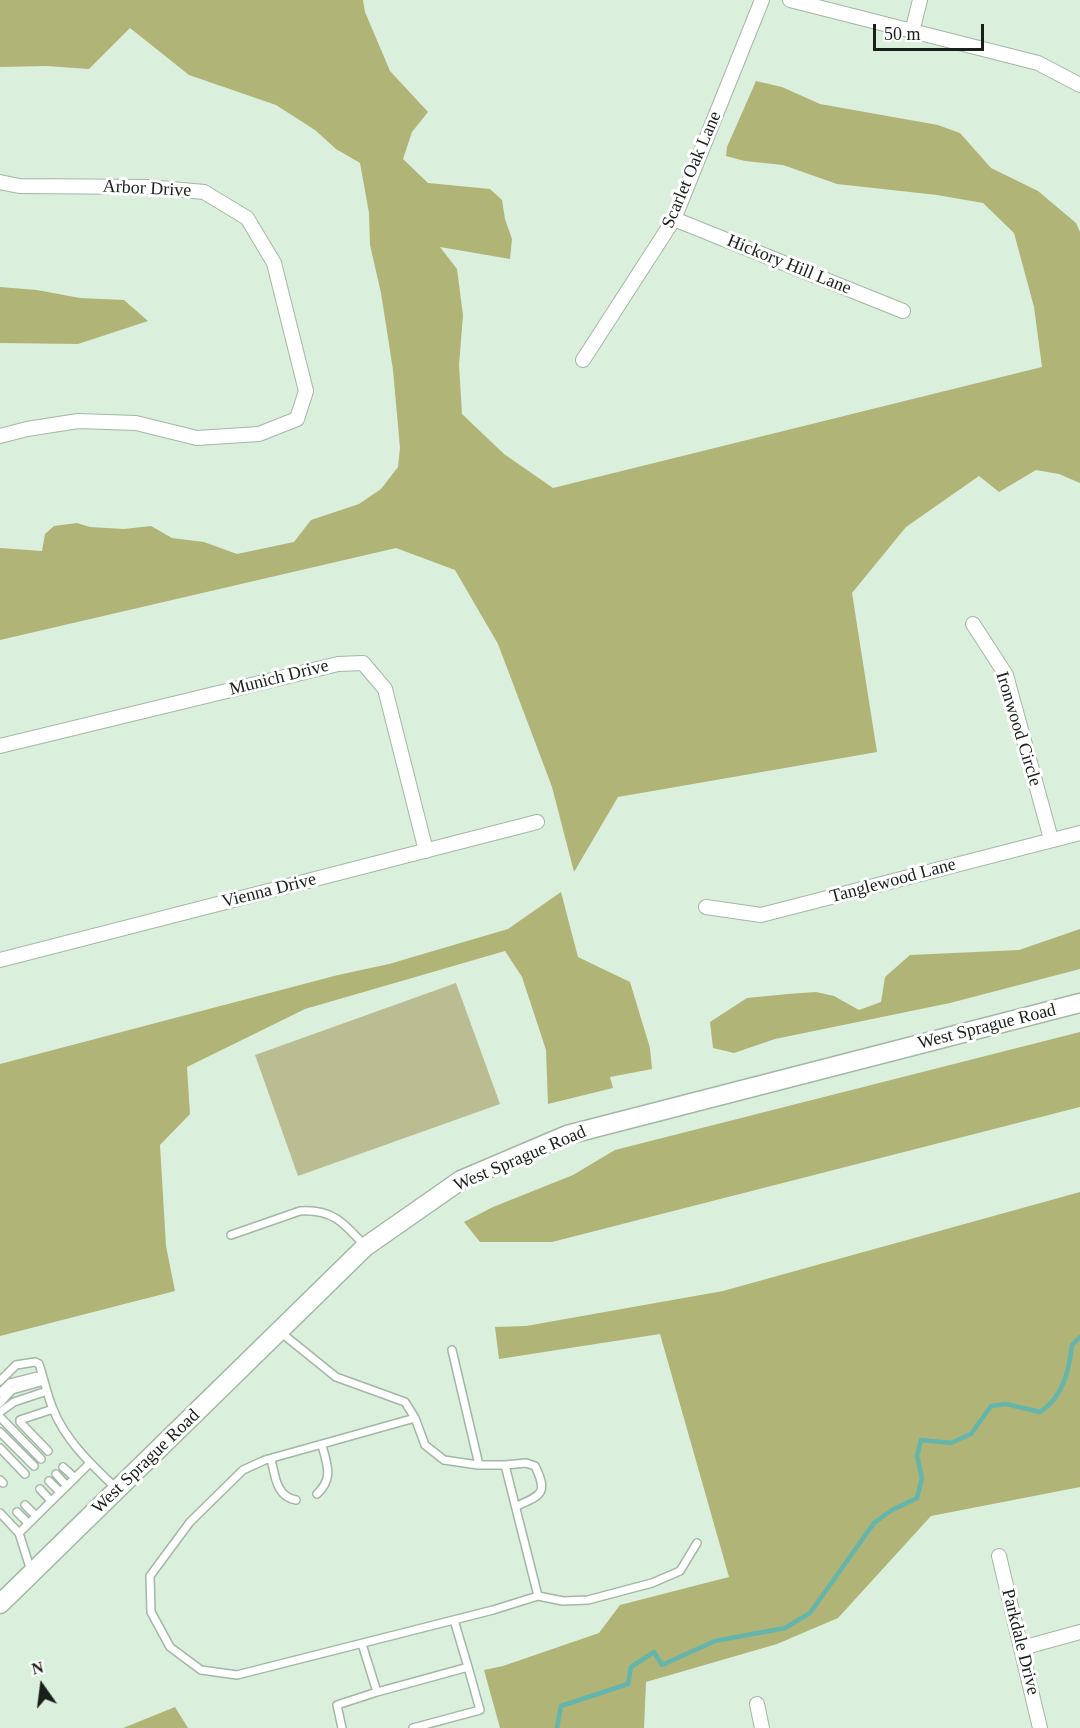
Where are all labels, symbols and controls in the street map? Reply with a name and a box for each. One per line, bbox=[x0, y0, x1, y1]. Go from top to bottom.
scale bar bbox=[876, 12, 987, 50]
text: 50 m bbox=[884, 24, 921, 44]
street label: Scarlet Oak Lane bbox=[658, 108, 726, 232]
street label: Arbor Drive bbox=[102, 176, 192, 202]
street label: Hickory Hill Lane bbox=[724, 230, 854, 300]
street label: Munich Drive bbox=[227, 655, 331, 701]
street label: Ironwood Circle bbox=[990, 669, 1046, 789]
street label: Tanglewood Lane bbox=[828, 854, 958, 908]
street label: Vienna Drive bbox=[220, 869, 318, 913]
street label: West Sprague Road bbox=[916, 999, 1058, 1055]
street label: West Sprague Road bbox=[451, 1121, 589, 1197]
street label: West Sprague Road bbox=[88, 1405, 204, 1519]
street label: Parkdale Drive bbox=[996, 1587, 1044, 1697]
north arrow bbox=[12, 1656, 72, 1716]
text: N bbox=[30, 1658, 45, 1678]

